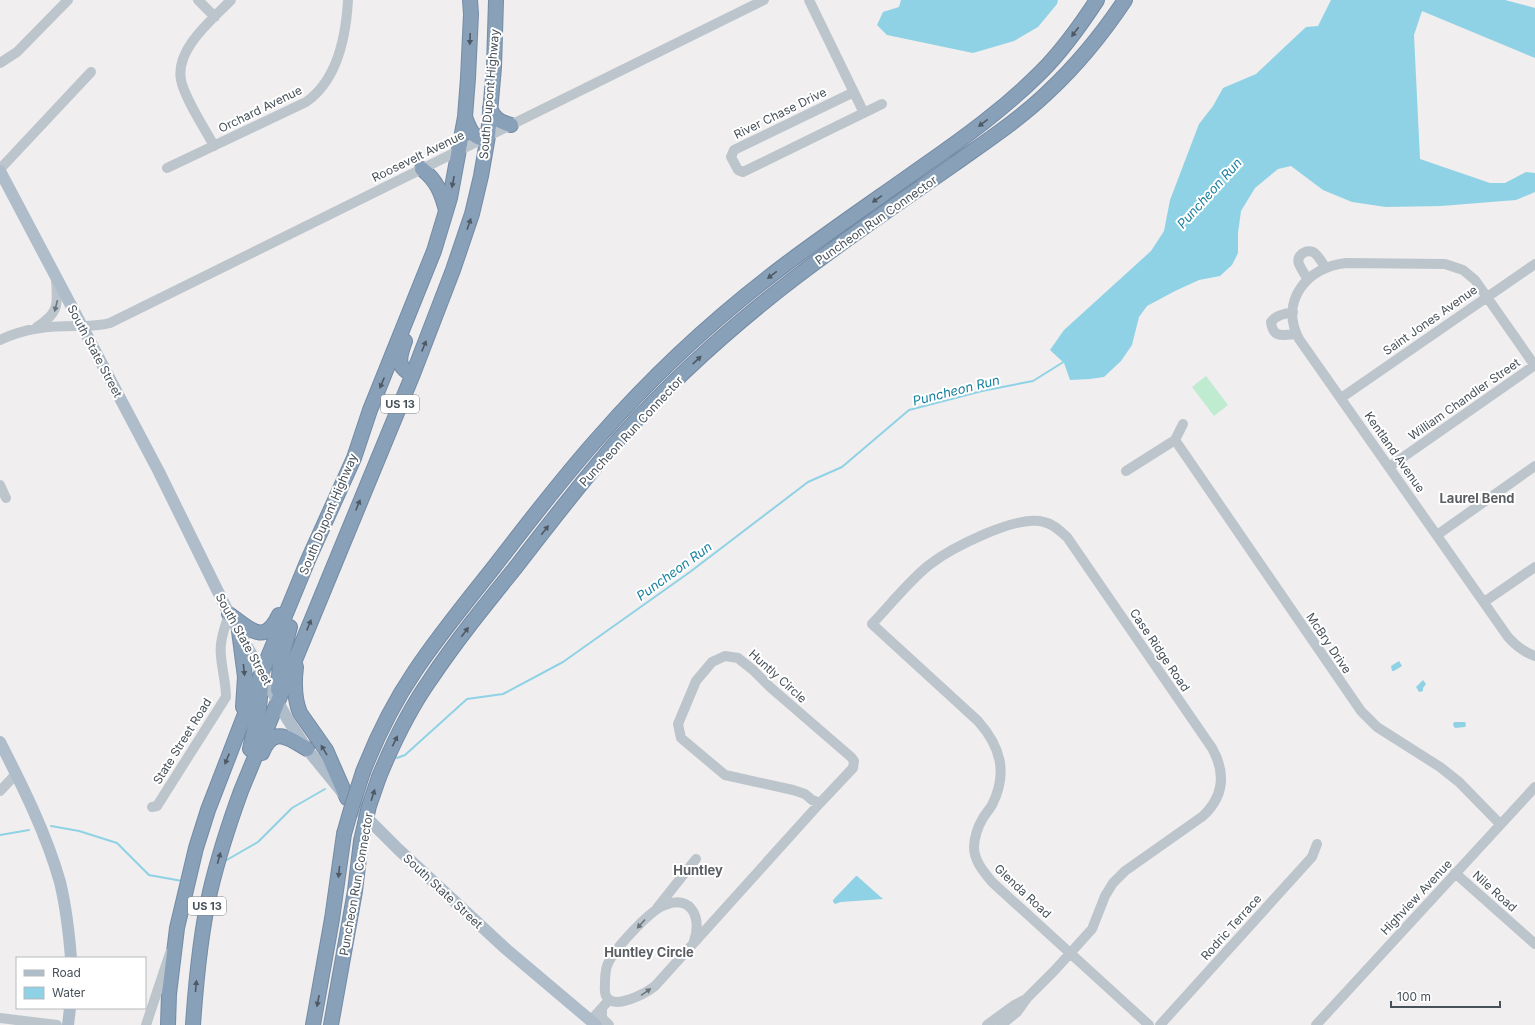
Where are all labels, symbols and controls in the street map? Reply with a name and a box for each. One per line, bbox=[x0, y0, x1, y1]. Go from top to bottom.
one-way arrow bbox=[1071, 27, 1079, 37]
street label: South Dupont Highway bbox=[476, 28, 502, 160]
one-way arrow bbox=[467, 33, 473, 46]
street label: Orchard Avenue bbox=[216, 82, 304, 136]
street label: River Chase Drive bbox=[731, 84, 829, 142]
one-way arrow bbox=[978, 119, 988, 127]
street label: Roosevelt Avenue bbox=[369, 127, 467, 185]
water label: Puncheon Run bbox=[1173, 154, 1245, 231]
street label: Puncheon Run Connector bbox=[812, 172, 940, 268]
one-way arrow bbox=[450, 176, 456, 188]
one-way arrow bbox=[872, 195, 882, 203]
one-way arrow bbox=[466, 218, 472, 230]
one-way arrow bbox=[766, 271, 777, 279]
street label: Saint Jones Avenue bbox=[1380, 282, 1480, 358]
one-way arrow bbox=[52, 300, 58, 313]
street label: South State Street bbox=[64, 302, 126, 400]
one-way arrow bbox=[421, 339, 427, 351]
street label: William Chandler Street bbox=[1405, 355, 1523, 443]
one-way arrow bbox=[692, 356, 702, 365]
water label: Puncheon Run bbox=[911, 371, 1001, 409]
street label: Puncheon Run Connector bbox=[576, 372, 686, 489]
one-way arrow bbox=[378, 377, 385, 389]
road number: US 13 bbox=[381, 395, 419, 413]
street label: Kentland Avenue bbox=[1362, 409, 1428, 495]
street label: South Dupont Highway bbox=[296, 451, 360, 577]
district label: Laurel Bend bbox=[1440, 490, 1514, 506]
one-way arrow bbox=[355, 499, 362, 511]
one-way arrow bbox=[540, 524, 549, 535]
water label: Puncheon Run bbox=[633, 538, 715, 604]
street label: South State Street bbox=[213, 590, 276, 688]
street label: Case Ridge Road bbox=[1127, 606, 1193, 694]
street label: McBry Drive bbox=[1303, 610, 1355, 676]
one-way arrow bbox=[307, 619, 313, 631]
one-way arrow bbox=[460, 626, 469, 637]
street label: Huntly Circle bbox=[746, 646, 810, 706]
one-way arrow bbox=[241, 664, 247, 676]
street label: State Street Road bbox=[149, 695, 215, 787]
one-way arrow bbox=[392, 736, 398, 747]
one-way arrow bbox=[321, 744, 328, 756]
one-way arrow bbox=[224, 754, 230, 765]
one-way arrow bbox=[370, 789, 376, 801]
street label: Puncheon Run Connector bbox=[336, 811, 376, 957]
street label: South State Street bbox=[400, 850, 486, 932]
one-way arrow bbox=[216, 852, 222, 864]
street label: Highview Avenue bbox=[1377, 856, 1455, 938]
street label: Glenda Road bbox=[991, 861, 1055, 921]
district label: Huntley bbox=[673, 862, 723, 878]
one-way arrow bbox=[336, 866, 342, 878]
street label: Nile Road bbox=[1470, 867, 1520, 915]
street label: Rodric Terrace bbox=[1197, 891, 1265, 963]
road number: US 13 bbox=[188, 897, 226, 915]
one-way arrow bbox=[636, 919, 645, 929]
district label: Huntley Circle bbox=[604, 944, 694, 960]
legend bbox=[16, 957, 146, 1009]
text: Road bbox=[52, 965, 81, 980]
one-way arrow bbox=[193, 980, 199, 992]
scale bar bbox=[1391, 983, 1500, 1009]
text: Water bbox=[52, 985, 86, 1000]
one-way arrow bbox=[640, 988, 651, 996]
text: 100 m bbox=[1397, 989, 1431, 1004]
one-way arrow bbox=[315, 995, 321, 1007]

